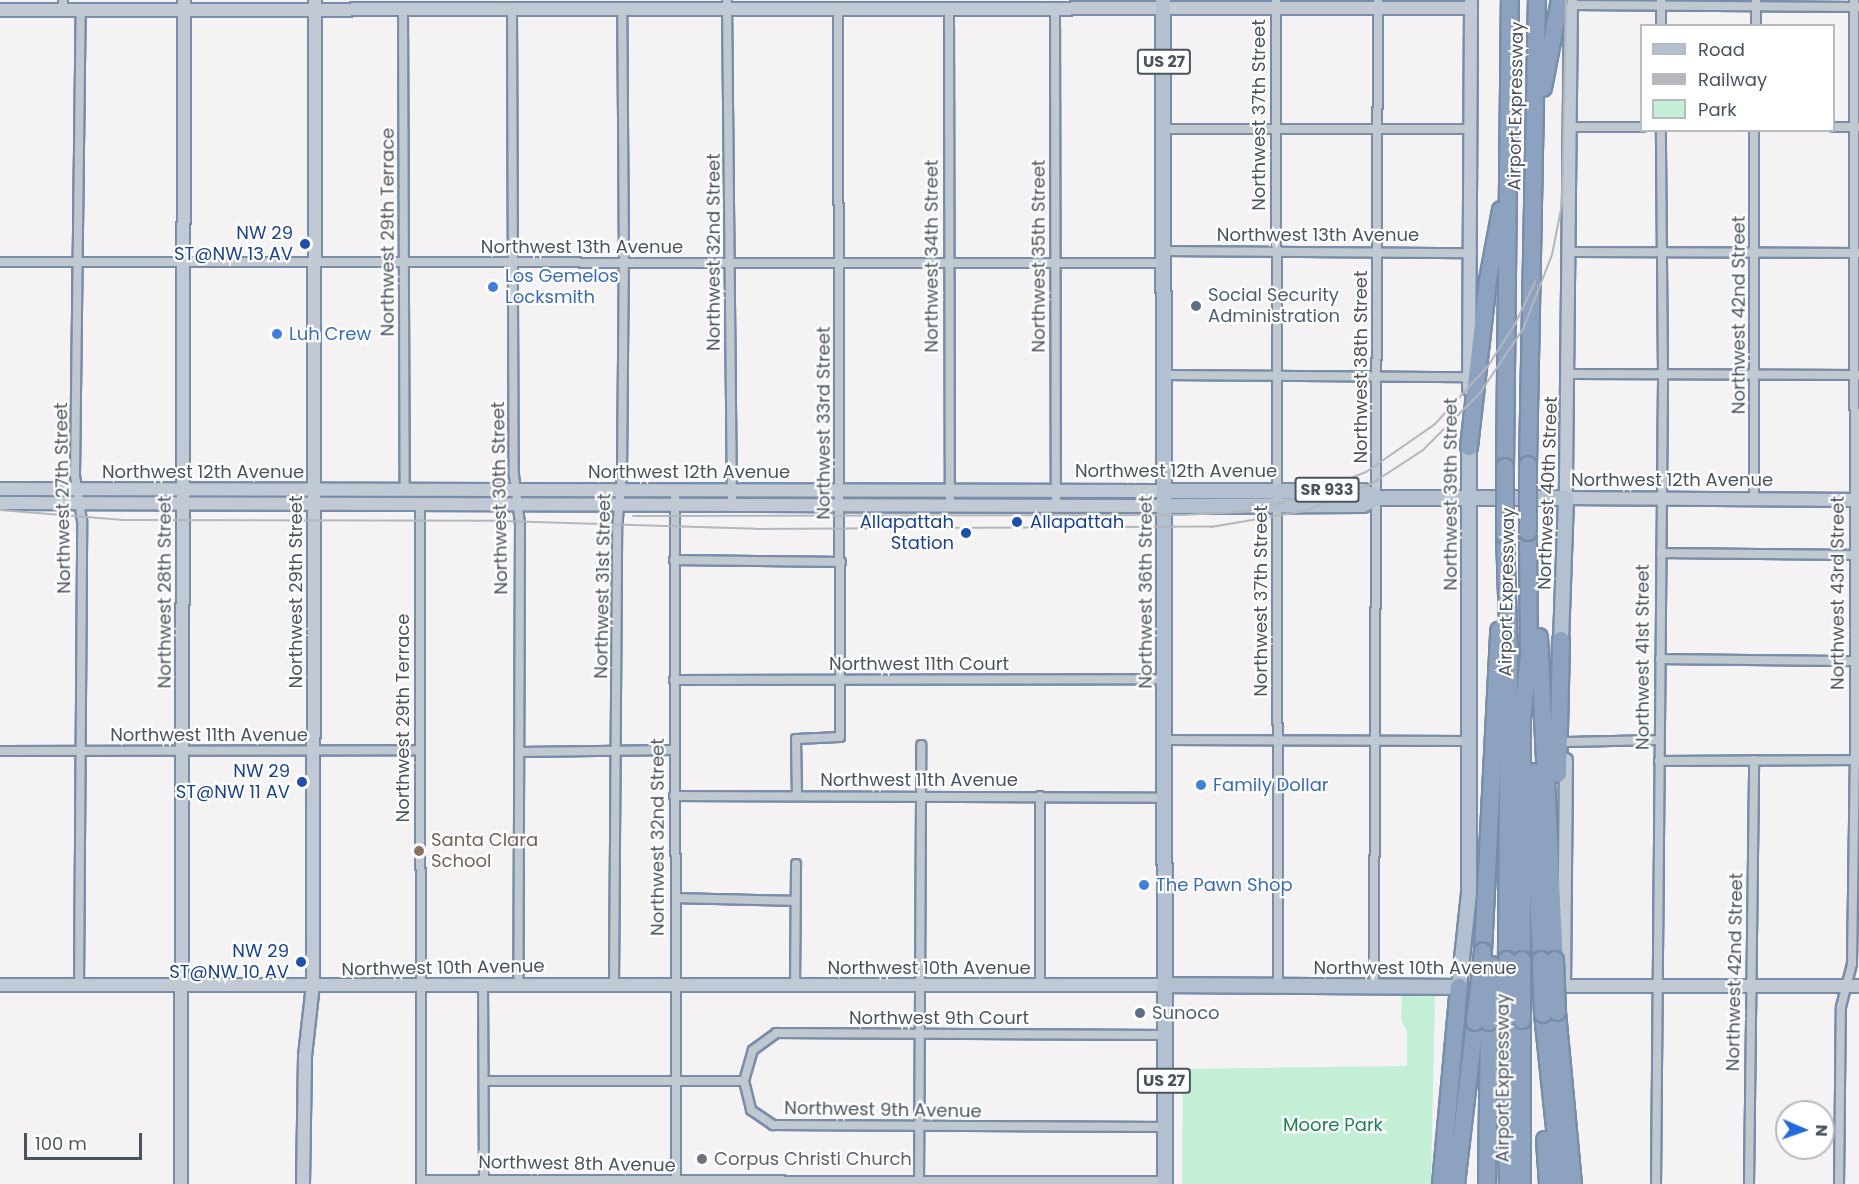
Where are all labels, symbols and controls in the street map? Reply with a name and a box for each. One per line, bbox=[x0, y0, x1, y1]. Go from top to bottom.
street label: Northwest 37th Street bbox=[1248, 19, 1270, 211]
street label: Airport Expressway bbox=[1504, 21, 1528, 191]
legend bbox=[1640, 24, 1835, 132]
text: Road bbox=[1698, 37, 1745, 62]
road number: US 27 bbox=[1136, 49, 1192, 75]
text: Railway bbox=[1698, 67, 1767, 92]
text: Park bbox=[1698, 97, 1737, 122]
street label: Northwest 29th Terrace bbox=[377, 128, 399, 336]
street label: Northwest 32nd Street bbox=[703, 153, 725, 351]
street label: Northwest 34th Street bbox=[921, 159, 943, 353]
street label: Northwest 35th Street bbox=[1028, 159, 1050, 353]
street label: Northwest 42nd Street bbox=[1728, 216, 1750, 414]
place label: NW 29 ST@NW 13 AV bbox=[174, 223, 293, 266]
street label: Northwest 13th Avenue bbox=[1217, 224, 1419, 246]
street label: Northwest 13th Avenue bbox=[481, 236, 683, 258]
marker: NW 29 ST@NW 13 AV bbox=[298, 237, 312, 251]
place label: Los Gemelos Locksmith bbox=[505, 266, 619, 308]
street label: Northwest 38th Street bbox=[1350, 270, 1372, 464]
marker: Los Gemelos Locksmith bbox=[486, 280, 500, 294]
place label: Social Security Administration bbox=[1208, 285, 1340, 328]
marker: Social Security Administration bbox=[1189, 299, 1203, 313]
place label: Luh Crew bbox=[289, 323, 371, 345]
street label: Northwest 33rd Street bbox=[813, 326, 835, 520]
marker: Luh Crew bbox=[270, 327, 284, 341]
street label: Northwest 40th Street bbox=[1534, 396, 1562, 590]
street label: Northwest 39th Street bbox=[1440, 397, 1462, 591]
street label: Northwest 30th Street bbox=[488, 401, 512, 595]
street label: Northwest 27th Street bbox=[51, 402, 75, 594]
street label: Northwest 12th Avenue bbox=[1075, 460, 1277, 482]
street label: Northwest 12th Avenue bbox=[102, 461, 304, 483]
street label: Northwest 12th Avenue bbox=[588, 461, 790, 483]
street label: Northwest 12th Avenue bbox=[1571, 469, 1773, 491]
road number: SR 933 bbox=[1294, 477, 1360, 503]
street label: Northwest 31st Street bbox=[591, 493, 615, 679]
street label: Northwest 36th Street bbox=[1135, 495, 1157, 689]
street label: Northwest 28th Street bbox=[154, 496, 176, 688]
street label: Northwest 29th Street bbox=[285, 496, 307, 688]
street label: Northwest 43rd Street bbox=[1827, 496, 1849, 690]
street label: Northwest 37th Street bbox=[1250, 505, 1272, 697]
street label: Airport Expressway bbox=[1495, 507, 1519, 677]
place label: Allapattah bbox=[1030, 511, 1124, 533]
place label: Allapattah Station bbox=[860, 512, 954, 554]
marker: Allapattah bbox=[1008, 513, 1026, 531]
marker: Allapattah Station bbox=[959, 526, 973, 540]
street label: Northwest 41st Street bbox=[1632, 564, 1654, 750]
street label: Northwest 29th Terrace bbox=[392, 614, 414, 822]
street label: Northwest 11th Court bbox=[829, 653, 1009, 675]
street label: Northwest 11th Avenue bbox=[110, 724, 308, 746]
street label: Northwest 32nd Street bbox=[647, 738, 669, 936]
place label: NW 29 ST@NW 11 AV bbox=[176, 761, 290, 804]
street label: Northwest 11th Avenue bbox=[820, 769, 1018, 791]
place label: Family Dollar bbox=[1213, 774, 1329, 796]
marker: NW 29 ST@NW 11 AV bbox=[295, 775, 309, 789]
marker: Family Dollar bbox=[1194, 778, 1208, 792]
place label: Santa Clara School bbox=[431, 830, 538, 872]
marker: Santa Clara School bbox=[412, 844, 426, 858]
street label: Northwest 42nd Street bbox=[1722, 873, 1748, 1071]
place label: The Pawn Shop bbox=[1156, 874, 1293, 896]
marker: The Pawn Shop bbox=[1137, 878, 1151, 892]
place label: NW 29 ST@NW 10 AV bbox=[169, 941, 289, 984]
marker: NW 29 ST@NW 10 AV bbox=[294, 955, 308, 969]
street label: Northwest 10th Avenue bbox=[341, 955, 545, 981]
street label: Northwest 10th Avenue bbox=[827, 957, 1031, 979]
street label: Northwest 10th Avenue bbox=[1313, 957, 1517, 979]
street label: Airport Expressway bbox=[1492, 994, 1514, 1162]
place label: Sunoco bbox=[1152, 1002, 1220, 1024]
marker: Sunoco bbox=[1133, 1006, 1147, 1020]
street label: Northwest 9th Court bbox=[849, 1007, 1029, 1029]
road number: US 27 bbox=[1136, 1068, 1192, 1094]
street label: Northwest 9th Avenue bbox=[784, 1097, 982, 1123]
north arrow bbox=[1775, 1100, 1835, 1160]
park label: Moore Park bbox=[1283, 1114, 1383, 1136]
scale bar bbox=[27, 1121, 146, 1159]
text: N bbox=[1810, 1124, 1833, 1137]
text: 100 m bbox=[35, 1131, 87, 1156]
place label: Corpus Christi Church bbox=[714, 1148, 912, 1170]
street label: Northwest 8th Avenue bbox=[478, 1151, 676, 1177]
marker: Corpus Christi Church bbox=[695, 1152, 709, 1166]

